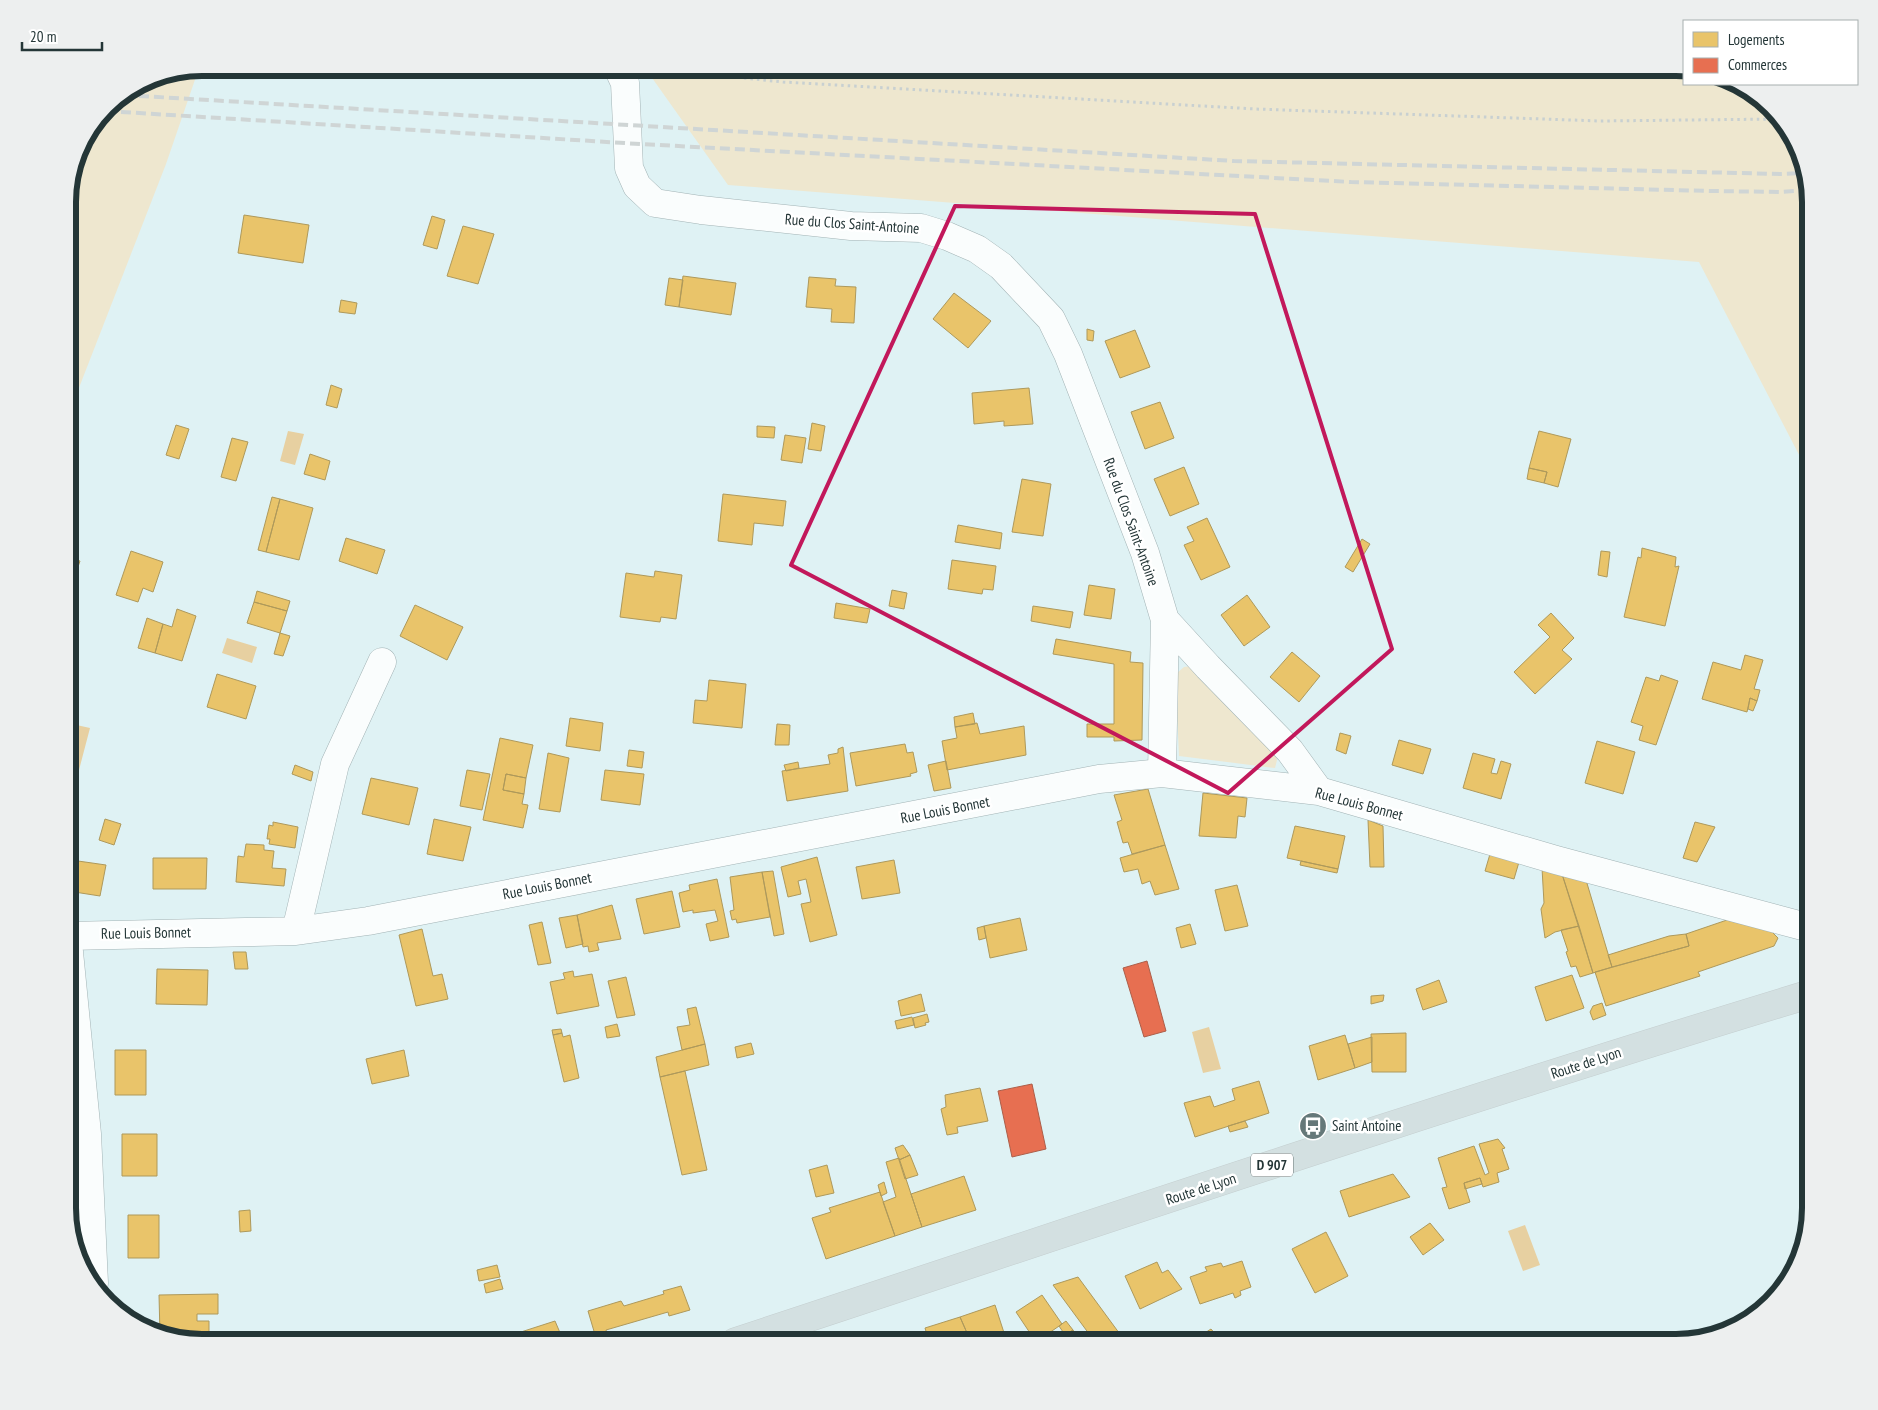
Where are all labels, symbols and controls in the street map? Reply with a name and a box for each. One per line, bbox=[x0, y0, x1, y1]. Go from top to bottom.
scale bar bbox=[22, 20, 102, 52]
legend bbox=[1683, 20, 1858, 85]
text: 20 m bbox=[30, 27, 56, 46]
text: Logements bbox=[1728, 30, 1784, 49]
text: Commerces bbox=[1728, 55, 1787, 74]
street label: Rue du Clos Saint-Antoine bbox=[784, 209, 920, 238]
street label: Rue du Clos Saint-Antoine bbox=[1099, 455, 1163, 588]
street label: Rue Louis Bonnet bbox=[1313, 783, 1405, 824]
street label: Rue Louis Bonnet bbox=[899, 792, 991, 827]
street label: Rue Louis Bonnet bbox=[501, 868, 593, 903]
street label: Rue Louis Bonnet bbox=[101, 922, 191, 943]
street label: Route de Lyon bbox=[1548, 1042, 1623, 1083]
bus stop icon: Saint Antoine bbox=[1298, 1111, 1328, 1141]
place label: Saint Antoine bbox=[1332, 1116, 1401, 1135]
road number: D 907 bbox=[1251, 1154, 1293, 1176]
street label: Route de Lyon bbox=[1163, 1168, 1238, 1209]

